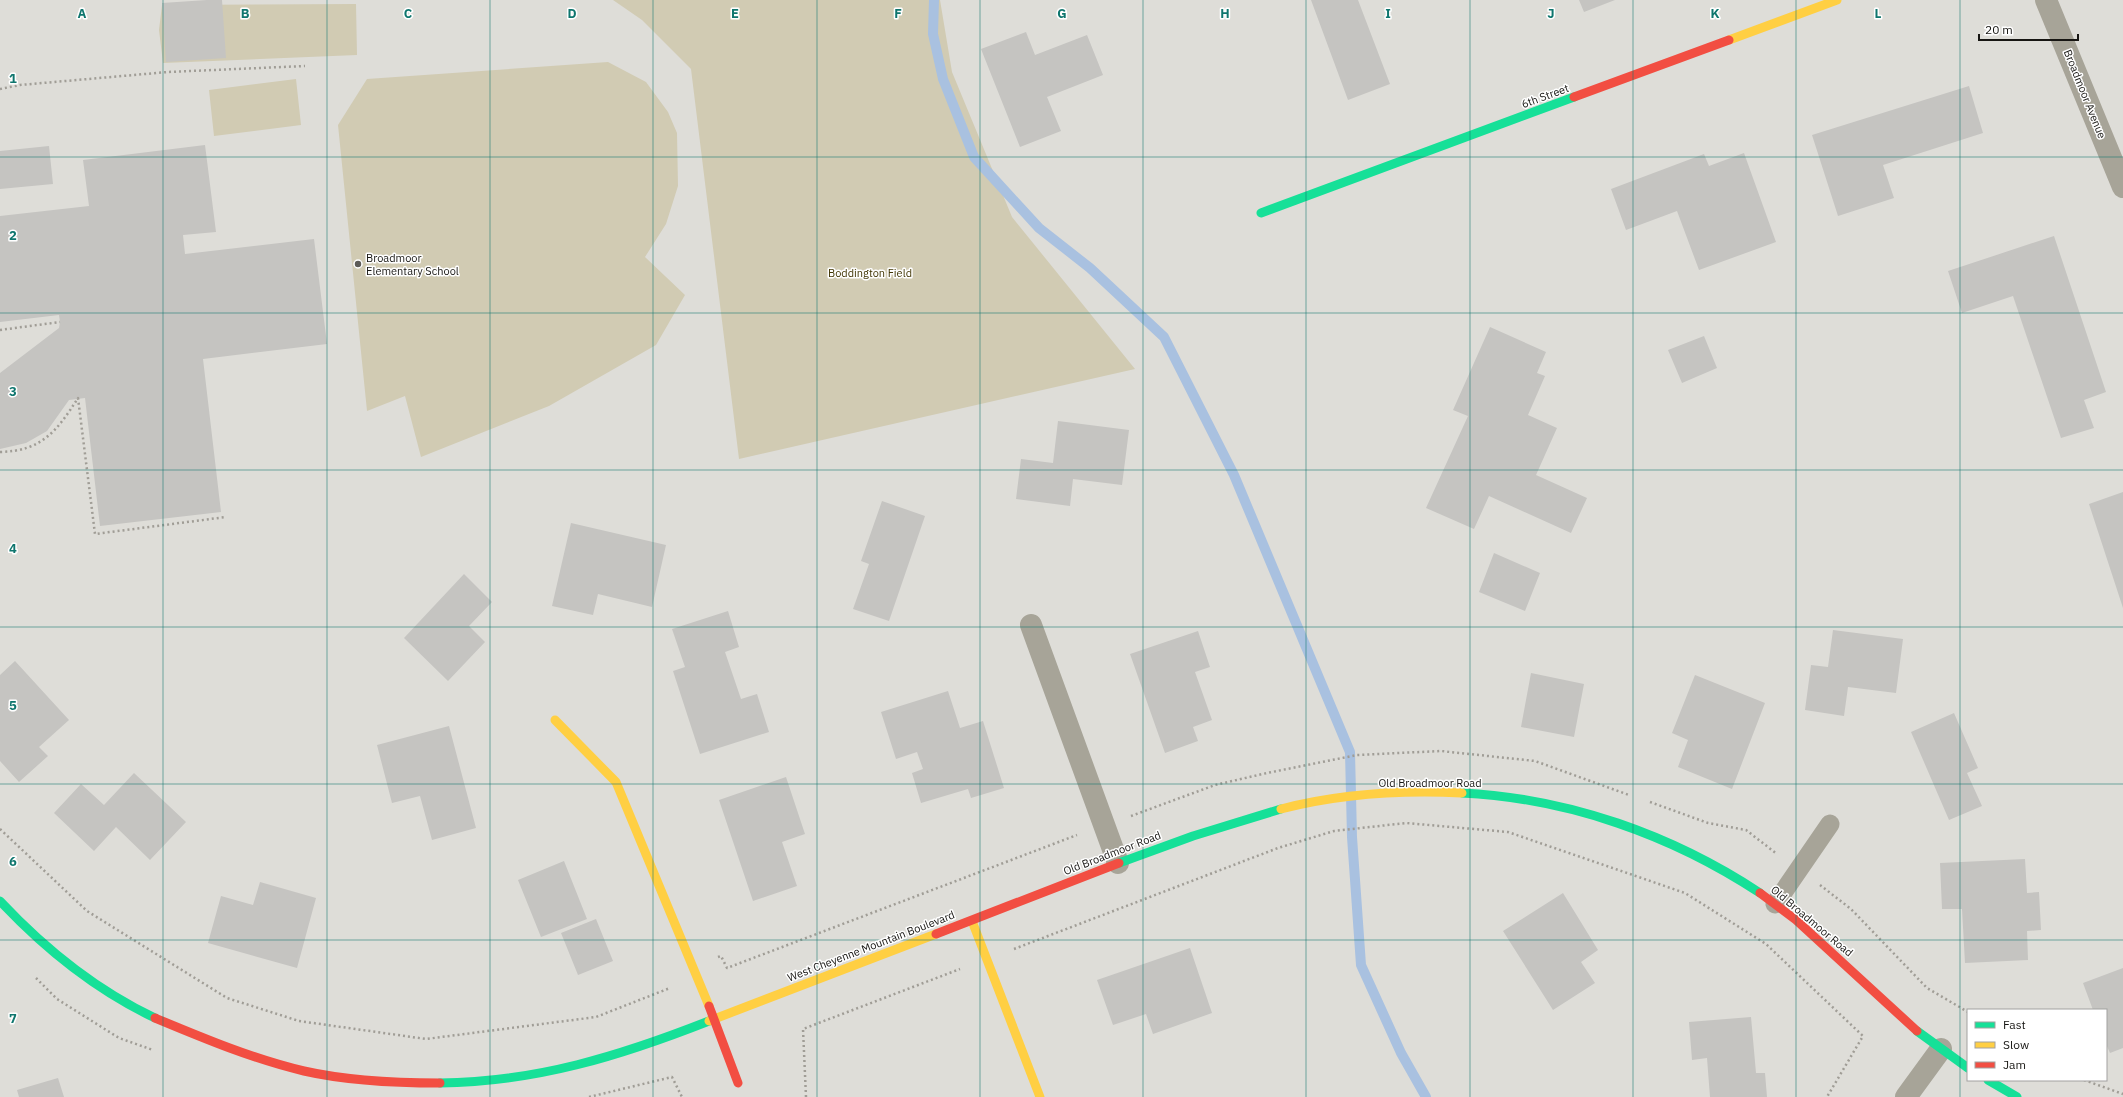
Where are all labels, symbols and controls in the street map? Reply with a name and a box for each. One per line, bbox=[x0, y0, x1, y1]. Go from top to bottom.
text: A bbox=[78, 5, 87, 22]
text: B bbox=[241, 5, 250, 22]
text: C bbox=[404, 5, 413, 22]
text: D bbox=[567, 5, 577, 22]
text: E bbox=[731, 5, 739, 22]
text: F bbox=[894, 5, 902, 22]
text: G bbox=[1057, 5, 1067, 22]
text: H bbox=[1220, 5, 1230, 22]
text: I bbox=[1385, 5, 1391, 22]
text: J bbox=[1547, 5, 1555, 22]
text: K bbox=[1710, 5, 1720, 22]
text: L bbox=[1875, 5, 1882, 22]
scale bar bbox=[1979, 16, 2078, 42]
text: 20 m bbox=[1985, 22, 2013, 37]
street label: Broadmoor Avenue bbox=[2061, 47, 2109, 141]
text: 1 bbox=[9, 70, 17, 87]
street label: 6th Street bbox=[1519, 81, 1571, 111]
text: 2 bbox=[9, 227, 17, 244]
place label: Broadmoor Elementary School bbox=[366, 251, 459, 278]
marker: Broadmoor Elementary School bbox=[353, 259, 363, 269]
park label: Boddington Field bbox=[828, 266, 912, 280]
text: 3 bbox=[9, 383, 17, 400]
text: 4 bbox=[9, 540, 17, 557]
text: 5 bbox=[9, 697, 17, 714]
street label: Old Broadmoor Road bbox=[1378, 776, 1482, 790]
street label: Old Broadmoor Road bbox=[1061, 828, 1163, 878]
text: 6 bbox=[9, 853, 17, 870]
street label: Old Broadmoor Road bbox=[1768, 882, 1856, 960]
street label: West Cheyenne Mountain Boulevard bbox=[785, 908, 957, 984]
legend bbox=[1967, 1009, 2107, 1081]
text: 7 bbox=[9, 1010, 17, 1027]
text: Fast bbox=[2003, 1017, 2026, 1032]
text: Slow bbox=[2003, 1037, 2029, 1052]
text: Jam bbox=[2003, 1057, 2026, 1072]

